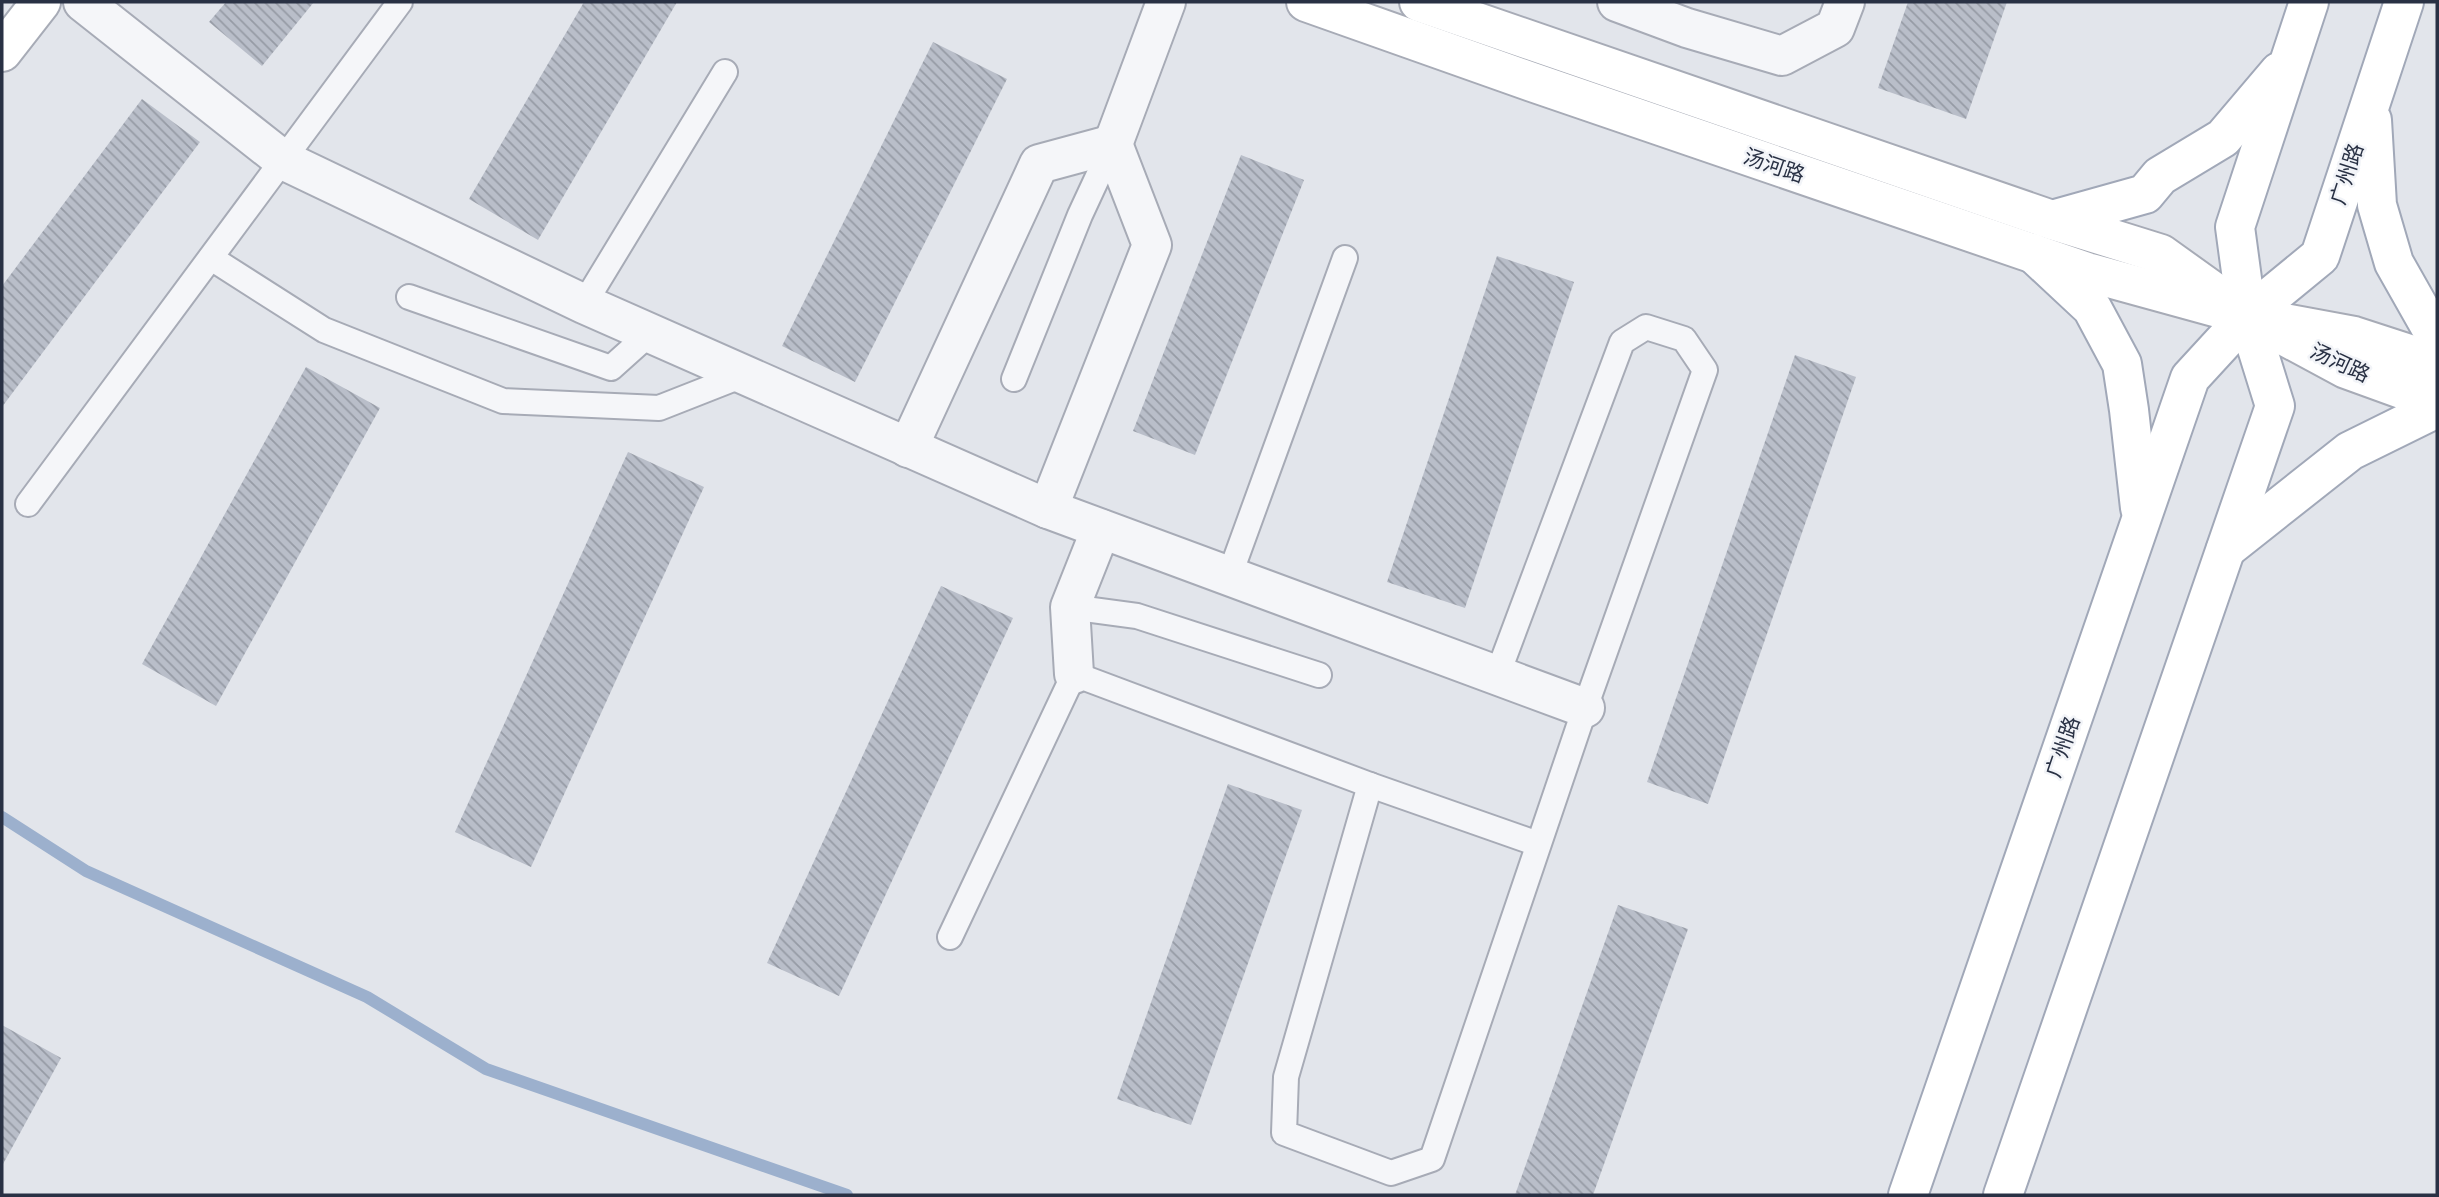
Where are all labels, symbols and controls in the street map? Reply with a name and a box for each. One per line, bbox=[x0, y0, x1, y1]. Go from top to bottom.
street label: 广州路 bbox=[2325, 140, 2368, 208]
street label: 汤河路 bbox=[1740, 143, 1808, 188]
street label: 汤河路 bbox=[2306, 338, 2374, 387]
street label: 广州路 bbox=[2040, 713, 2085, 781]

